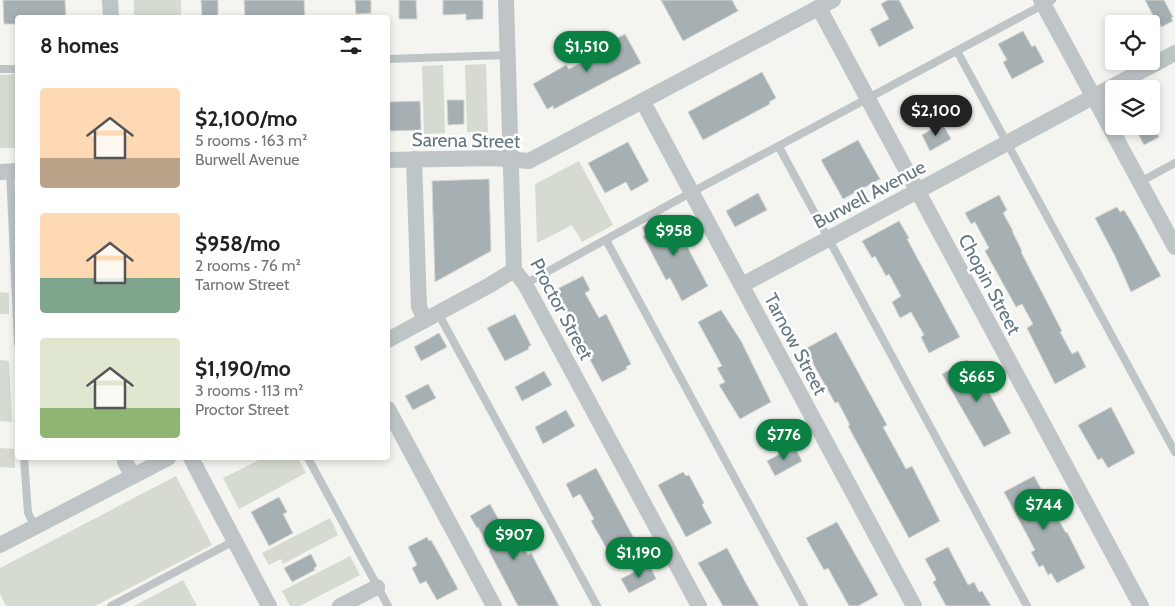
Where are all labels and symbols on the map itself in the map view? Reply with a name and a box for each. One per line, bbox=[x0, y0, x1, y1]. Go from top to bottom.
pin: $1,510 bbox=[546, 30, 628, 73]
pin: $2,100 bbox=[895, 94, 977, 137]
street label: Sarena Street bbox=[412, 128, 521, 153]
street label: Burwell Avenue bbox=[809, 155, 930, 234]
pin: $958 bbox=[644, 214, 704, 257]
street label: Chopin Street bbox=[953, 230, 1026, 339]
street label: Proctor Street bbox=[525, 255, 598, 364]
street label: Tarnow Street bbox=[759, 289, 832, 400]
pin: $665 bbox=[947, 360, 1007, 403]
pin: $776 bbox=[754, 418, 814, 461]
pin: $744 bbox=[1014, 488, 1074, 531]
pin: $907 bbox=[484, 518, 544, 561]
pin: $1,190 bbox=[598, 536, 680, 579]

